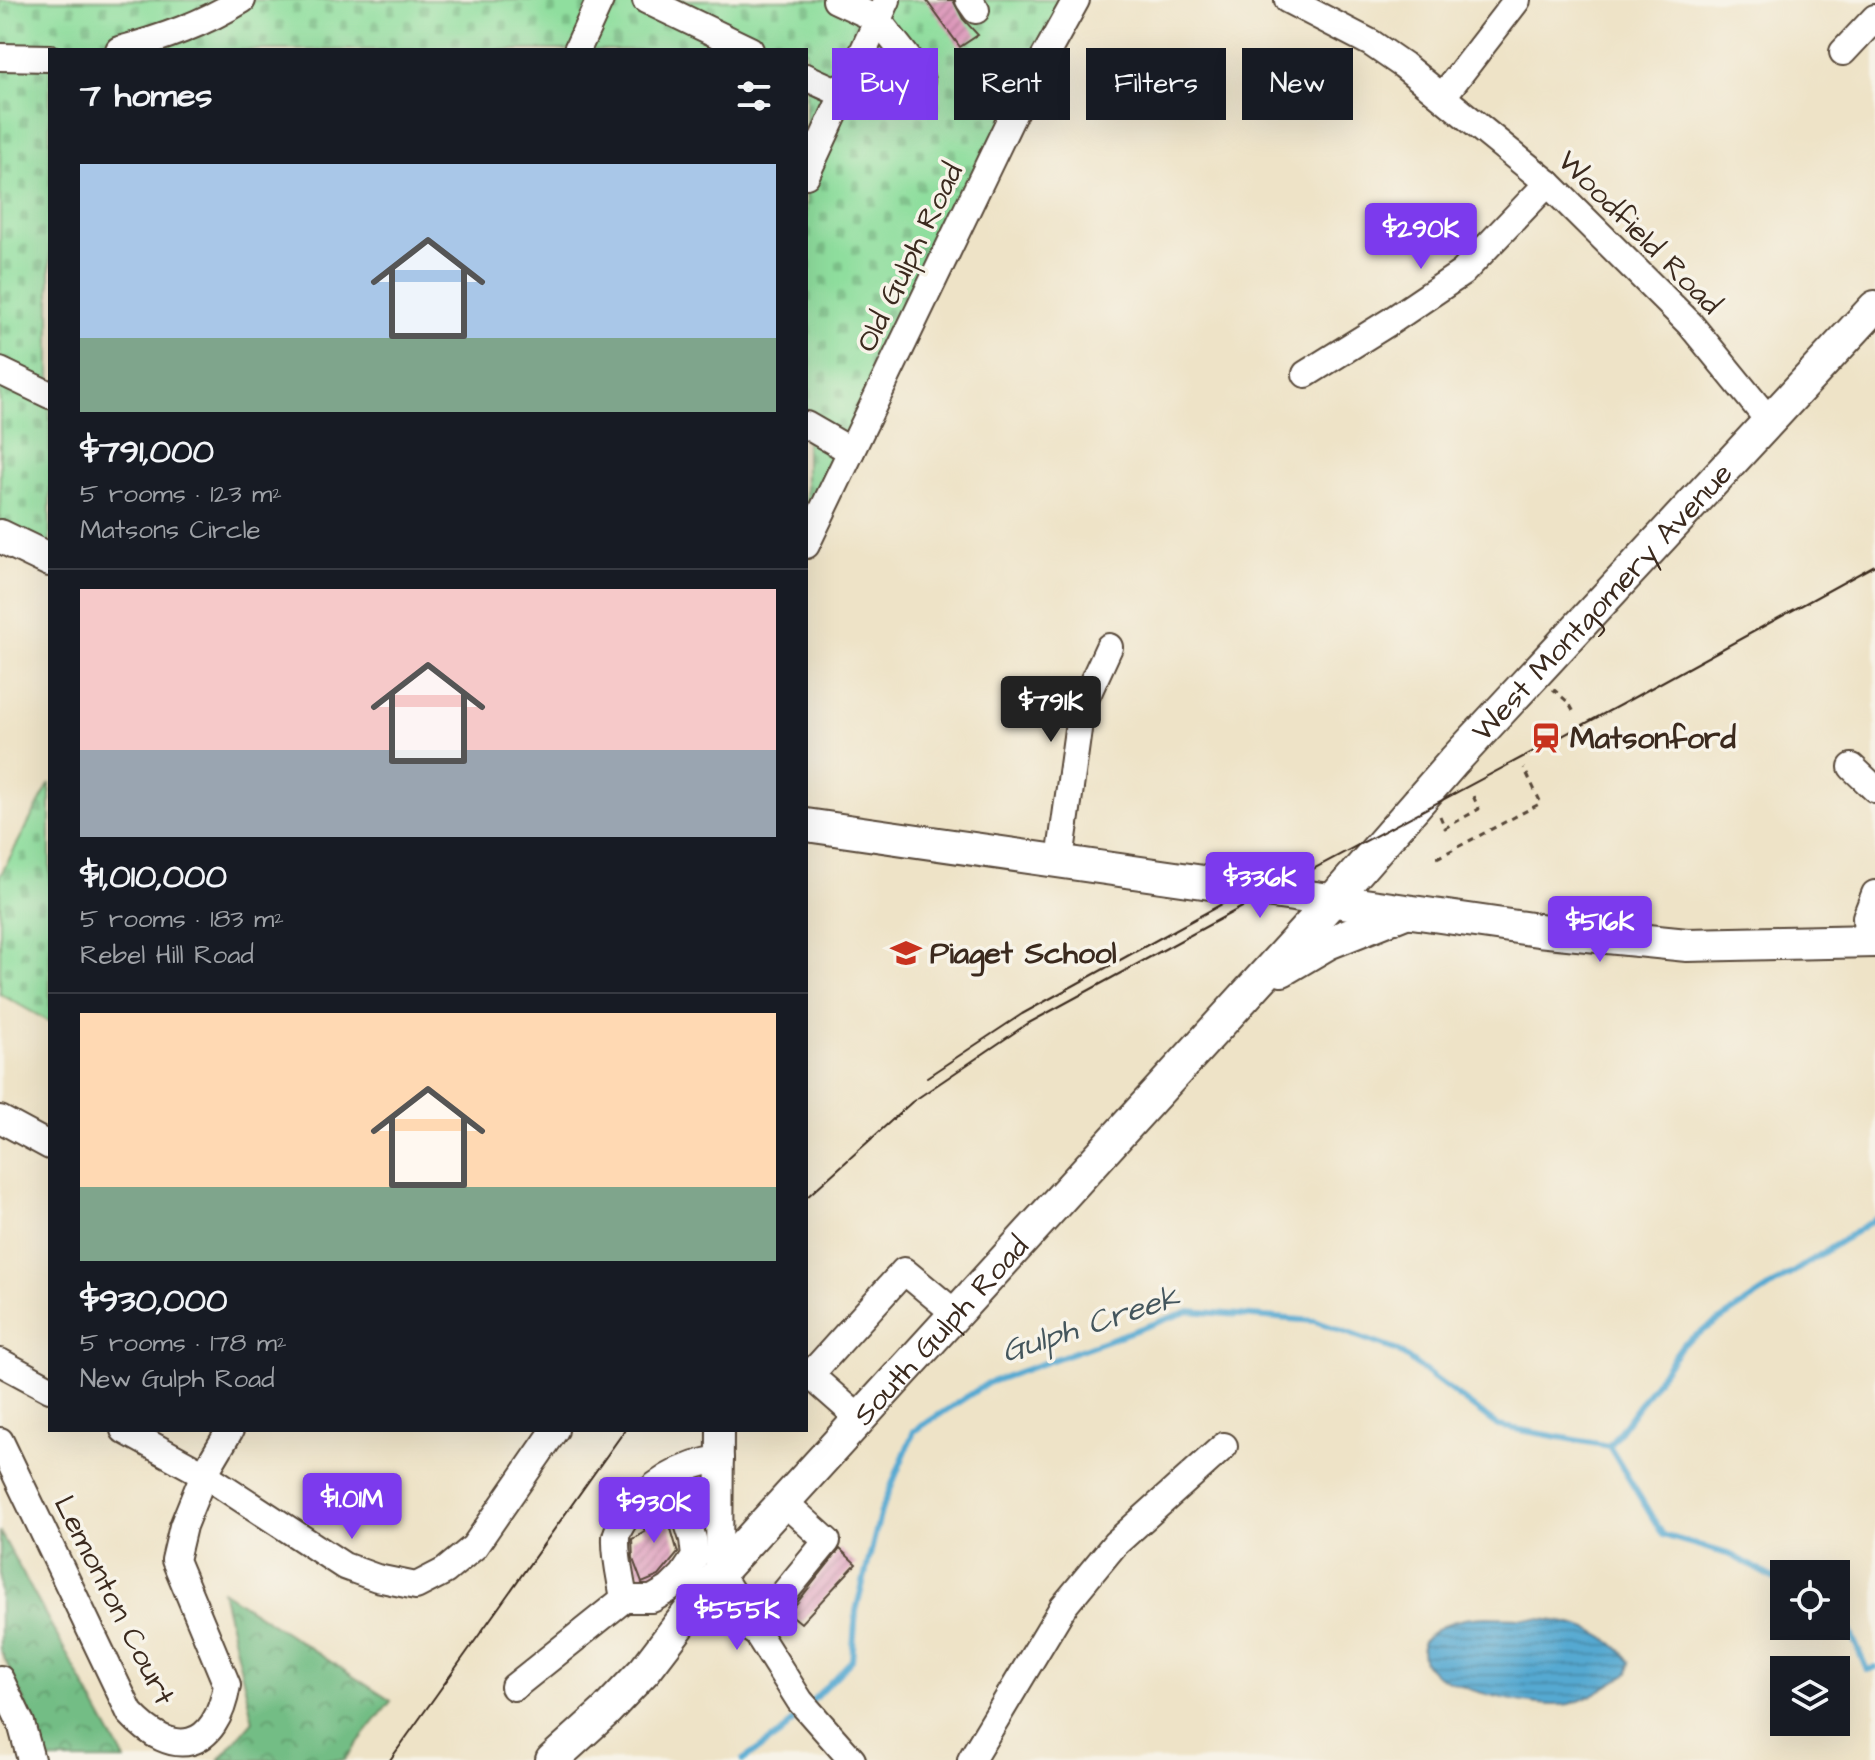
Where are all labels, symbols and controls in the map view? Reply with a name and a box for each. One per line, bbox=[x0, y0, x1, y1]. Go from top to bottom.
chip: Buy bbox=[832, 48, 938, 120]
chip: Rent bbox=[954, 48, 1070, 120]
chip: Filters bbox=[1086, 48, 1226, 120]
chip: New bbox=[1242, 48, 1353, 120]
text: 7 homes bbox=[80, 72, 212, 120]
icon: filters bbox=[732, 74, 776, 118]
street label: Woodfield Road bbox=[1548, 141, 1731, 324]
street label: Old Gulph Road bbox=[846, 156, 974, 359]
pin: $290K bbox=[1365, 203, 1477, 271]
text: $290K bbox=[1383, 211, 1459, 247]
icon: home bbox=[356, 216, 500, 360]
text: $791,000 bbox=[80, 428, 214, 476]
street label: West Montgomery Avenue bbox=[1462, 454, 1743, 751]
text: 5 rooms · 123 m² bbox=[80, 476, 282, 512]
text: Matsons Circle bbox=[80, 512, 261, 548]
icon: home bbox=[356, 641, 500, 785]
pin: $791K bbox=[995, 676, 1107, 744]
text: $791K bbox=[1019, 684, 1083, 720]
place label: Matsonford bbox=[1570, 718, 1736, 760]
station icon: Matsonford bbox=[1529, 721, 1563, 755]
pin: $336K bbox=[1204, 852, 1316, 920]
text: $1,010,000 bbox=[80, 853, 227, 901]
text: $336K bbox=[1224, 860, 1296, 896]
pin: $516K bbox=[1544, 896, 1656, 964]
text: 5 rooms · 183 m² bbox=[80, 901, 284, 937]
text: $516K bbox=[1566, 904, 1634, 940]
place label: Piaget School bbox=[930, 933, 1117, 977]
school or university icon: Piaget School bbox=[889, 936, 923, 970]
text: Rebel Hill Road bbox=[80, 937, 254, 973]
icon: home bbox=[356, 1065, 500, 1209]
street label: South Gulph Road bbox=[843, 1227, 1039, 1435]
water label: Gulph Creek bbox=[996, 1274, 1186, 1374]
text: $930,000 bbox=[80, 1277, 227, 1325]
text: 5 rooms · 178 m² bbox=[80, 1325, 287, 1361]
text: New Gulph Road bbox=[80, 1361, 275, 1397]
pin: $1.01M bbox=[287, 1473, 417, 1541]
pin: $930K bbox=[598, 1477, 710, 1545]
text: $1.01M bbox=[321, 1481, 383, 1517]
text: $930K bbox=[617, 1485, 691, 1521]
street label: Lemonton Court bbox=[43, 1488, 185, 1713]
map controls bbox=[1770, 1560, 1850, 1736]
button: locate bbox=[1770, 1560, 1850, 1640]
pin: $555K bbox=[681, 1584, 793, 1652]
text: $555K bbox=[694, 1592, 780, 1628]
button: layers bbox=[1770, 1656, 1850, 1736]

